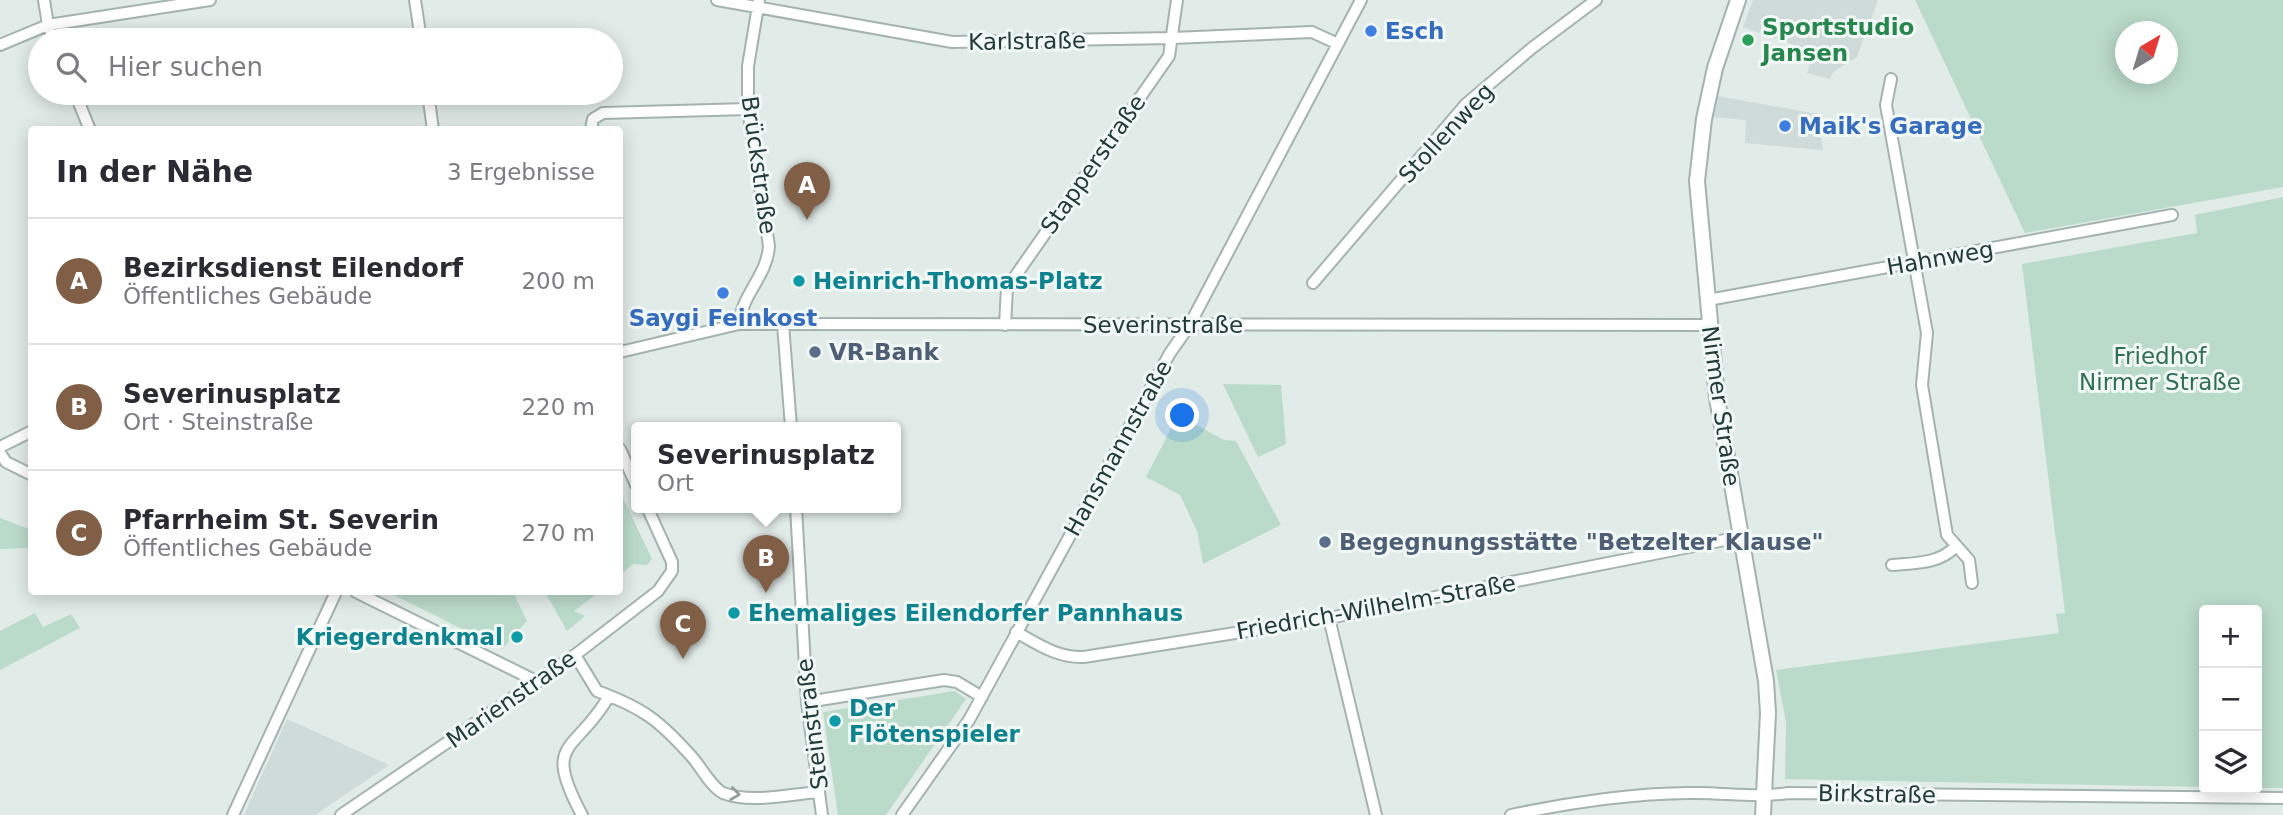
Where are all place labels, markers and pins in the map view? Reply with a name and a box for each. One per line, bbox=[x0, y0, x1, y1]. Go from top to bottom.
place label: Sportstudio Jansen bbox=[1760, 14, 1914, 66]
place label: Esch bbox=[1385, 18, 1444, 44]
marker: Esch bbox=[1363, 23, 1379, 39]
marker: Sportstudio Jansen bbox=[1740, 32, 1756, 48]
place label: Maik's Garage bbox=[1799, 113, 1983, 139]
marker: Maik's Garage bbox=[1777, 118, 1793, 134]
pin: A bbox=[784, 162, 830, 220]
place label: Heinrich-Thomas-Platz bbox=[813, 268, 1103, 294]
marker: Heinrich-Thomas-Platz bbox=[791, 273, 807, 289]
marker: Saygi Feinkost bbox=[715, 285, 731, 301]
place label: Saygi Feinkost bbox=[629, 305, 817, 331]
place label: VR-Bank bbox=[829, 339, 939, 365]
marker: VR-Bank bbox=[807, 344, 823, 360]
place label: Begegnungsstätte "Betzelter Klause" bbox=[1339, 529, 1824, 555]
marker: Begegnungsstätte "Betzelter Klause" bbox=[1317, 534, 1333, 550]
pin: B bbox=[743, 535, 789, 593]
place label: Ehemaliges Eilendorfer Pannhaus bbox=[748, 600, 1183, 626]
pin: C bbox=[660, 601, 706, 659]
marker: Ehemaliges Eilendorfer Pannhaus bbox=[726, 605, 742, 621]
place label: Kriegerdenkmal bbox=[296, 624, 503, 650]
marker: Kriegerdenkmal bbox=[509, 629, 525, 645]
place label: Der Flötenspieler bbox=[849, 695, 1020, 747]
marker: Der Flötenspieler bbox=[827, 713, 843, 729]

